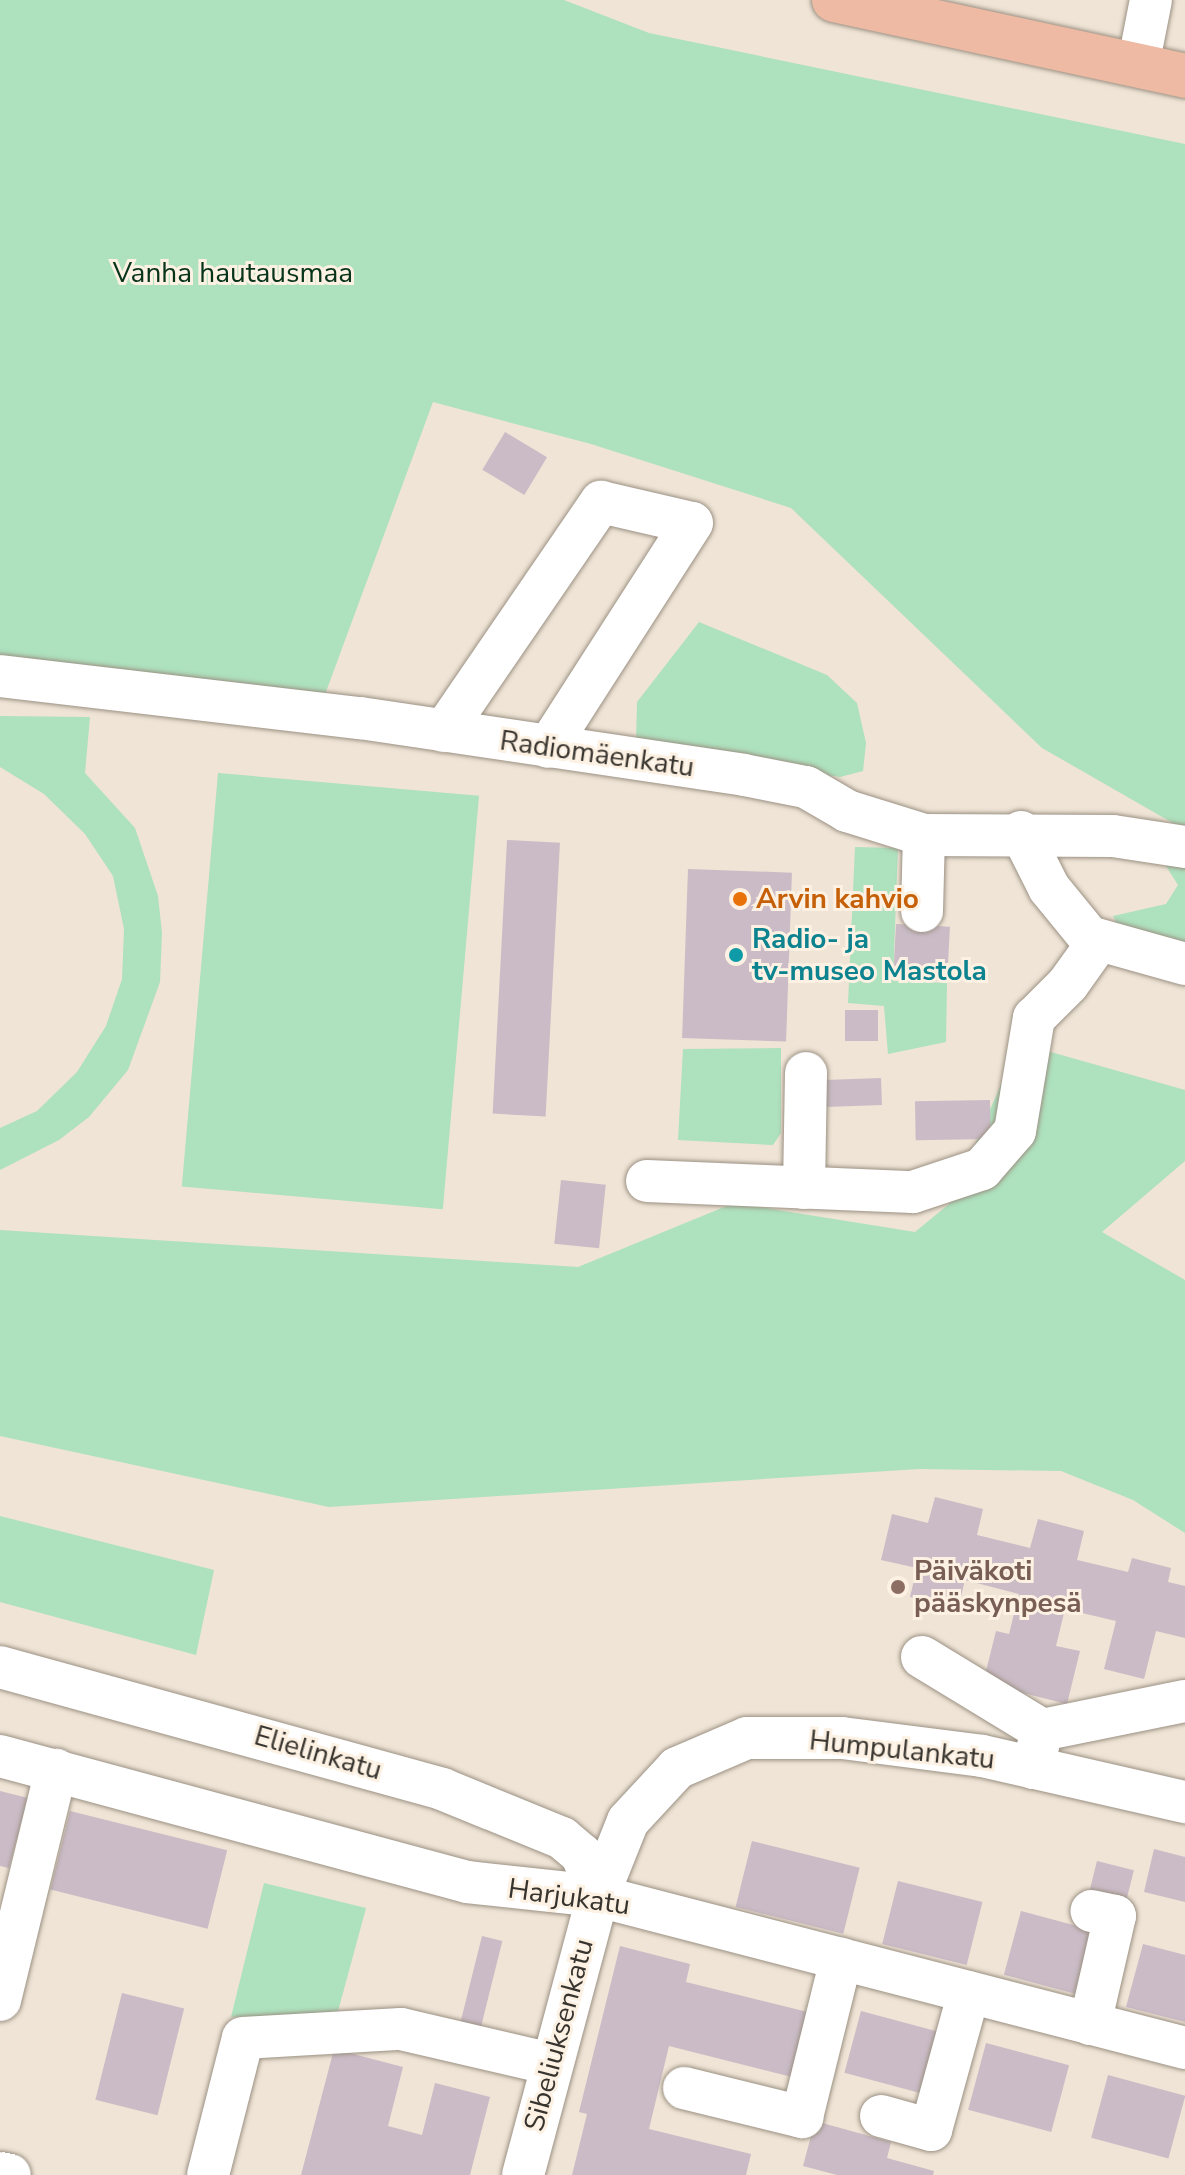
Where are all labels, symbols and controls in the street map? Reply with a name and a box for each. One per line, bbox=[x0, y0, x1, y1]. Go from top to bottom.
park label: Vanha hautausmaa bbox=[113, 256, 353, 290]
street label: Radiomäenkatu bbox=[498, 724, 696, 784]
place label: Arvin kahvio bbox=[756, 882, 919, 916]
marker: Arvin kahvio bbox=[731, 890, 749, 908]
place label: Radio- ja tv-museo Mastola bbox=[752, 922, 987, 988]
marker: Radio- ja tv-museo Mastola bbox=[727, 946, 745, 964]
place label: Päiväkoti pääskynpesä bbox=[914, 1554, 1082, 1620]
marker: Päiväkoti pääskynpesä bbox=[889, 1578, 907, 1596]
street label: Elielinkatu bbox=[250, 1719, 386, 1787]
street label: Humpulankatu bbox=[808, 1724, 996, 1776]
street label: Harjukatu bbox=[506, 1872, 632, 1922]
street label: Sibeliuksenkatu bbox=[517, 1935, 601, 2135]

